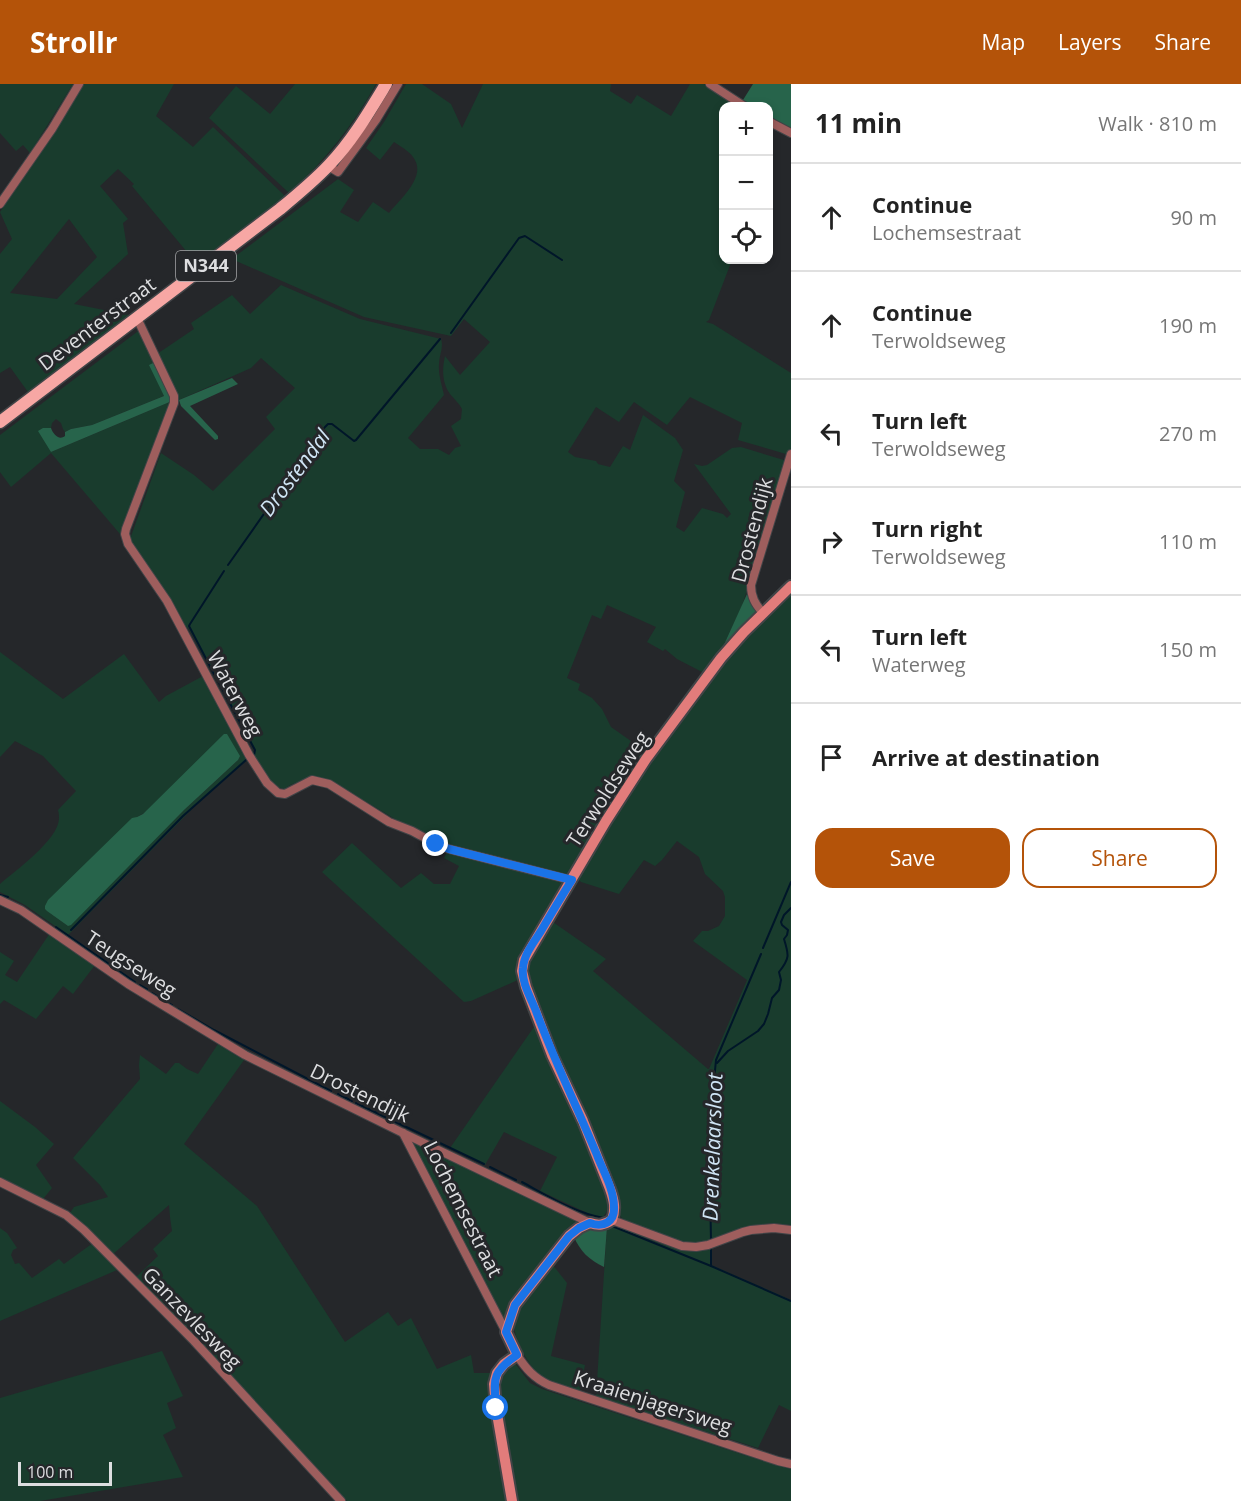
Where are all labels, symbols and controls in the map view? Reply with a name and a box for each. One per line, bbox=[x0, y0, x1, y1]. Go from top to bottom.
text: Strollr bbox=[30, 23, 117, 61]
text: Map bbox=[982, 28, 1025, 56]
text: Layers bbox=[1058, 28, 1122, 56]
text: Share bbox=[1155, 28, 1211, 56]
map controls bbox=[719, 102, 773, 264]
button: + bbox=[719, 102, 773, 156]
text: 11 min bbox=[815, 105, 902, 141]
text: Walk · 810 m bbox=[1098, 110, 1217, 137]
button: − bbox=[719, 156, 773, 210]
text: Continue bbox=[872, 189, 972, 219]
icon: ahead bbox=[815, 201, 848, 234]
text: 90 m bbox=[1170, 204, 1217, 231]
button: locate bbox=[719, 210, 773, 264]
text: Lochemsestraat bbox=[872, 219, 1021, 246]
road number: N344 bbox=[176, 251, 236, 281]
street label: Deventerstraat bbox=[33, 271, 161, 376]
text: Continue bbox=[872, 297, 972, 327]
icon: ahead bbox=[815, 309, 848, 342]
text: 190 m bbox=[1159, 312, 1217, 339]
text: Terwoldseweg bbox=[872, 327, 1006, 354]
text: Turn left bbox=[872, 405, 967, 435]
icon: left bbox=[815, 417, 848, 450]
text: 270 m bbox=[1159, 420, 1217, 447]
water label: Drostendal bbox=[252, 423, 336, 522]
text: Terwoldseweg bbox=[872, 435, 1006, 462]
street label: Drostendijk bbox=[725, 474, 779, 585]
text: Turn right bbox=[872, 513, 983, 543]
icon: right bbox=[815, 525, 848, 558]
text: 110 m bbox=[1159, 528, 1217, 555]
text: Terwoldseweg bbox=[872, 543, 1006, 570]
text: Turn left bbox=[872, 621, 967, 651]
icon: left bbox=[815, 633, 848, 666]
text: 150 m bbox=[1159, 636, 1217, 663]
street label: Waterweg bbox=[202, 646, 269, 742]
text: Waterweg bbox=[872, 651, 966, 678]
street label: Terwoldseweg bbox=[560, 725, 655, 852]
icon: arrive bbox=[815, 741, 848, 774]
text: Arrive at destination bbox=[872, 742, 1100, 772]
button: Save bbox=[815, 828, 1010, 888]
button: Share bbox=[1022, 828, 1217, 888]
route end bbox=[422, 830, 448, 856]
street label: Teugseweg bbox=[80, 924, 182, 1003]
street label: Drostendijk bbox=[306, 1057, 415, 1129]
water label: Drenkelaarsloot bbox=[695, 1072, 729, 1221]
street label: Lochemsestraat bbox=[418, 1136, 509, 1281]
street label: Ganzevlesweg bbox=[137, 1261, 248, 1375]
street label: Kraaienjagersweg bbox=[571, 1363, 736, 1440]
route start bbox=[482, 1394, 508, 1420]
scale bar bbox=[18, 1459, 112, 1486]
text: 100 m bbox=[27, 1461, 73, 1483]

